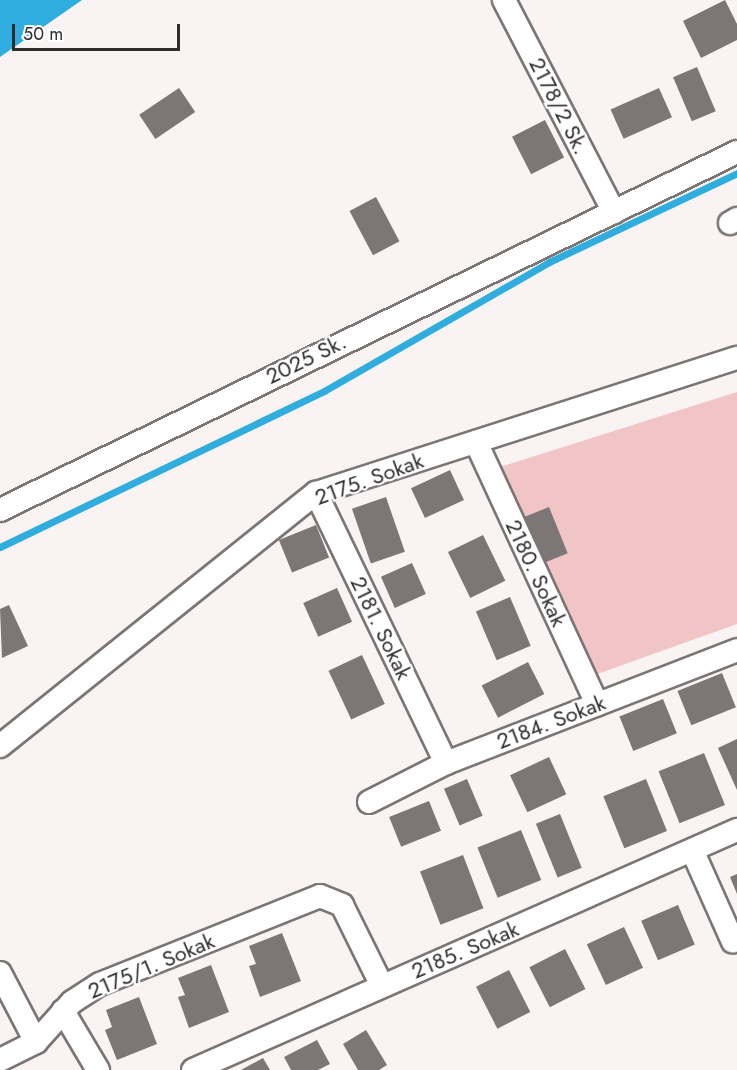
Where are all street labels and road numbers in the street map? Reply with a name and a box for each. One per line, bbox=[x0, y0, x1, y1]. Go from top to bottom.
street label: 2178/2 Sk. bbox=[523, 53, 595, 159]
street label: 2025 Sk. bbox=[261, 328, 351, 390]
street label: 2175. Sokak bbox=[311, 447, 427, 511]
street label: 2180. Sokak bbox=[500, 515, 572, 631]
street label: 2181. Sokak bbox=[345, 572, 417, 684]
street label: 2184. Sokak bbox=[493, 689, 609, 755]
street label: 2185. Sokak bbox=[407, 916, 523, 984]
street label: 2175/1. Sokak bbox=[84, 928, 218, 1004]

